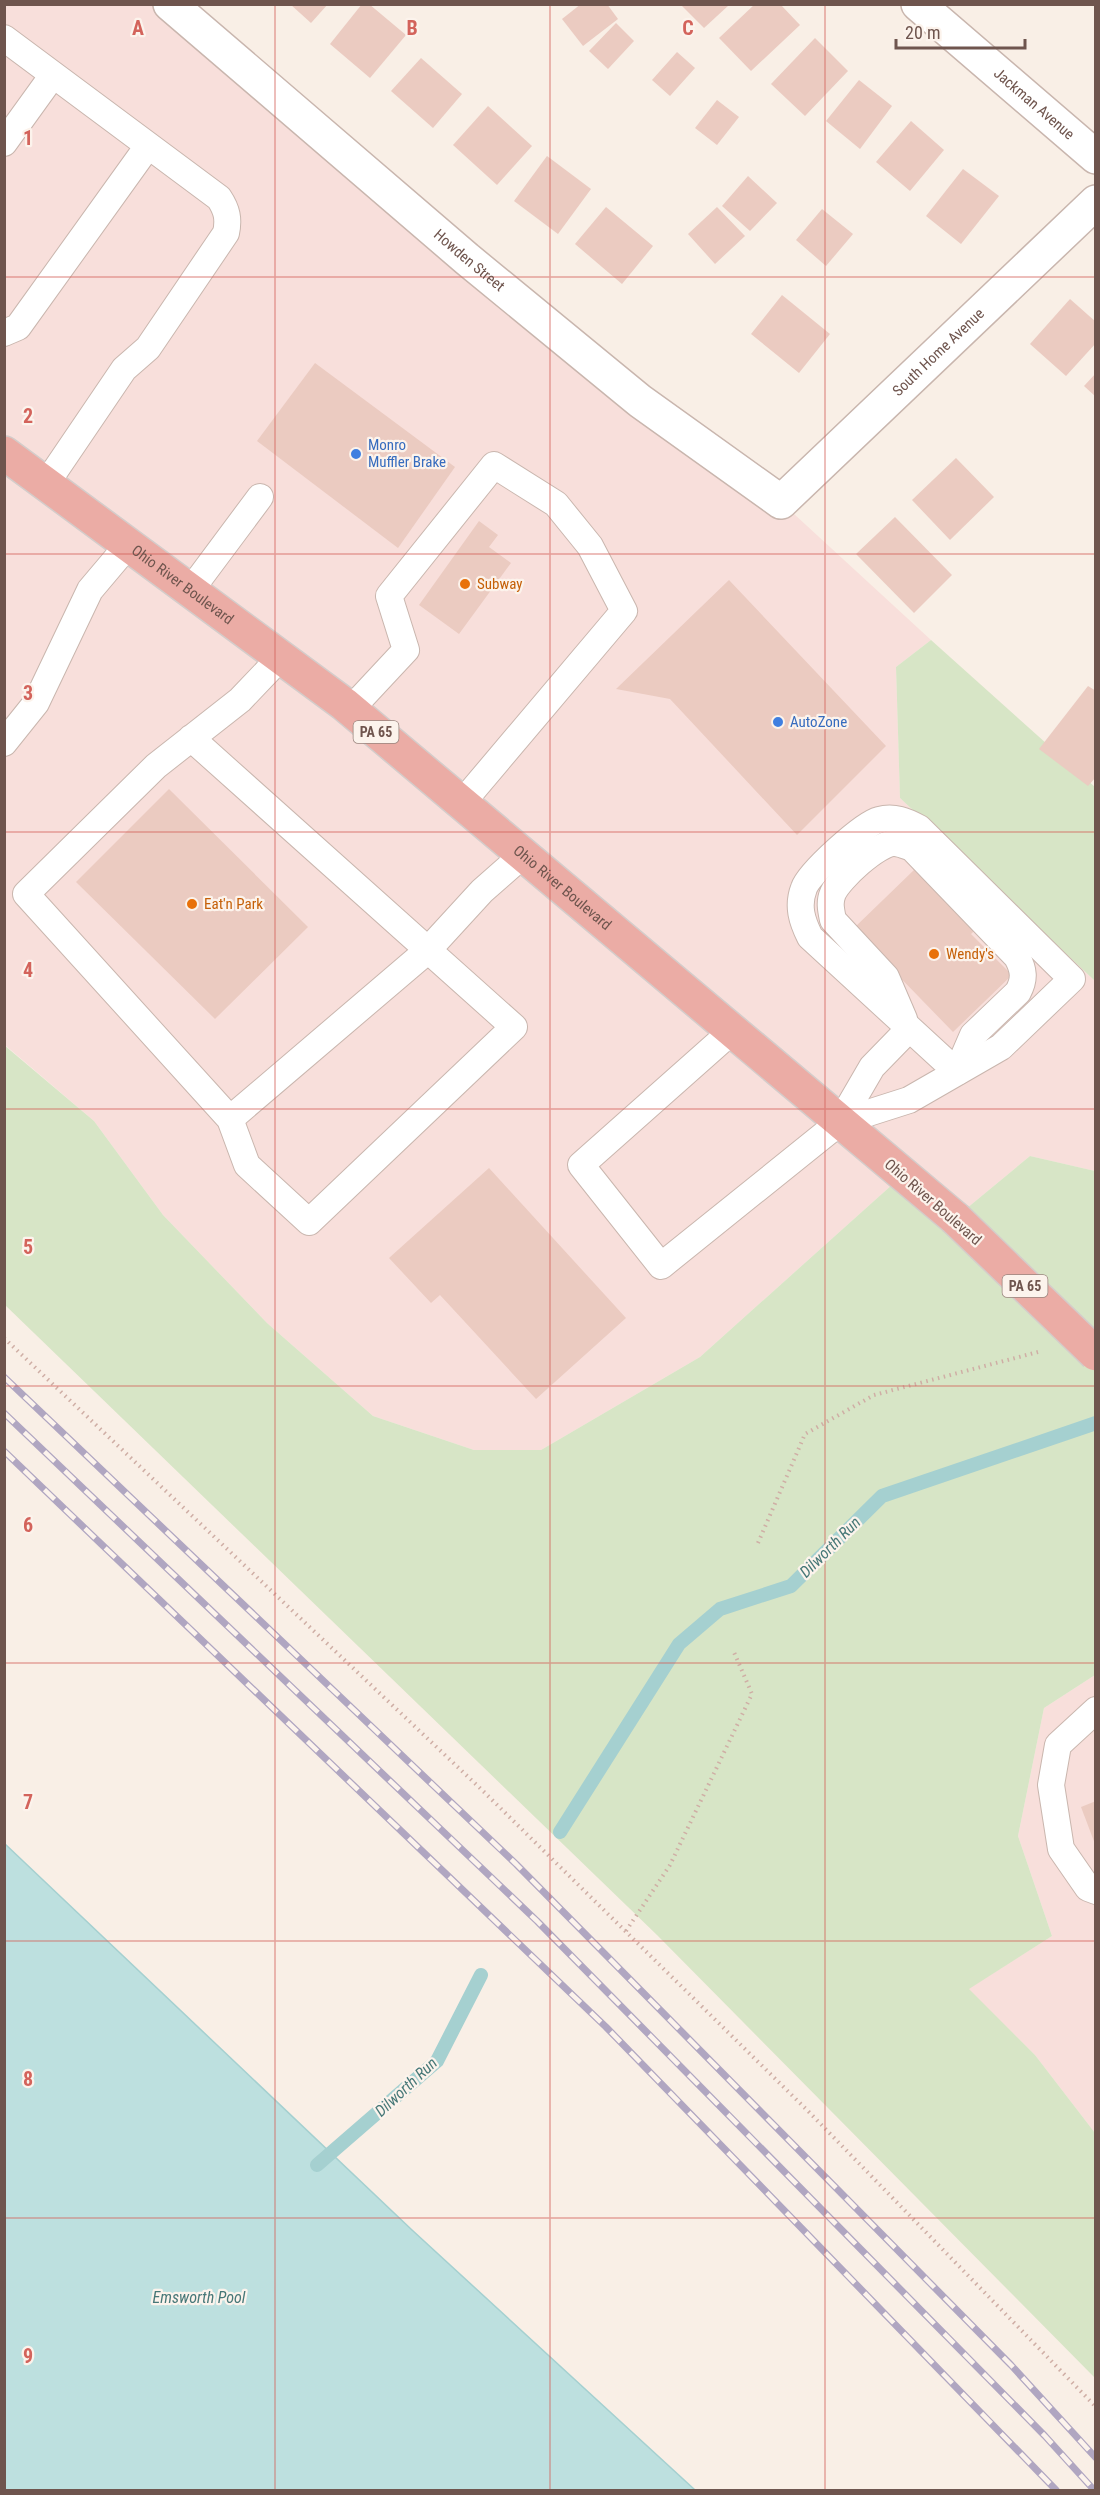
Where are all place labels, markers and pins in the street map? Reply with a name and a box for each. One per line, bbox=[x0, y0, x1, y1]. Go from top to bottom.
place label: Monro Muffler Brake bbox=[368, 436, 446, 471]
marker: Monro Muffler Brake bbox=[349, 447, 363, 461]
place label: Subway bbox=[477, 575, 523, 593]
marker: Subway bbox=[458, 577, 472, 591]
place label: AutoZone bbox=[790, 713, 847, 731]
marker: AutoZone bbox=[771, 715, 785, 729]
place label: Eat'n Park bbox=[204, 895, 263, 913]
marker: Eat'n Park bbox=[185, 897, 199, 911]
place label: Wendy's bbox=[946, 945, 994, 963]
marker: Wendy's bbox=[927, 947, 941, 961]

